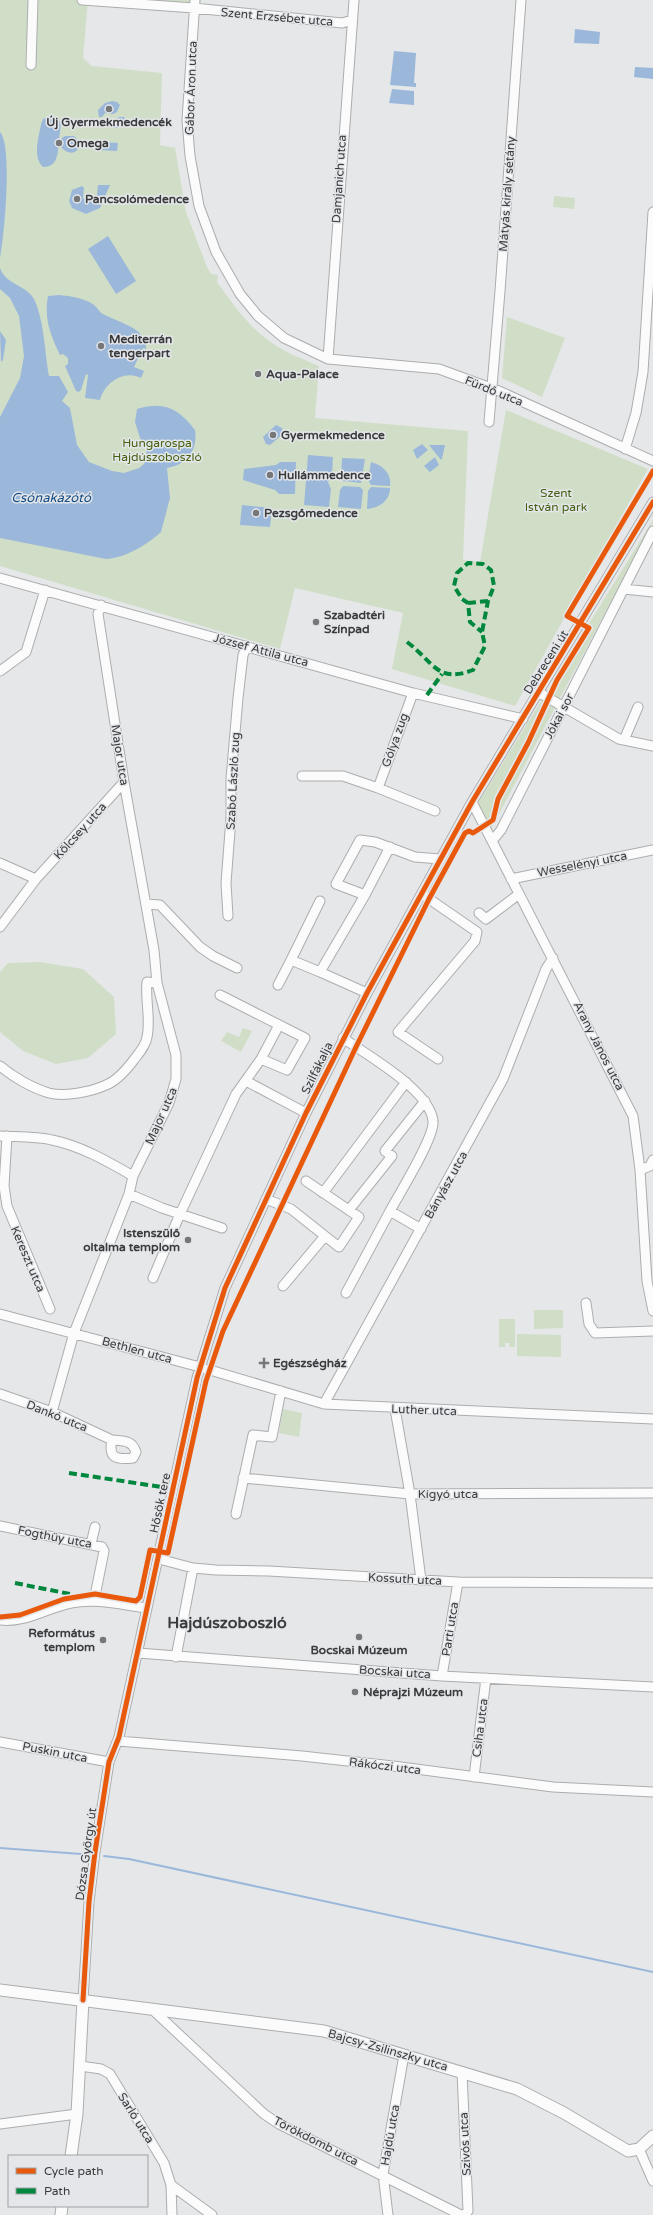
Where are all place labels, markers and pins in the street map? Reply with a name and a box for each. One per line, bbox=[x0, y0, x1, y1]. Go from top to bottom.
marker: Új Gyermekmedencék bbox=[104, 104, 114, 114]
place label: Új Gyermekmedencék bbox=[46, 115, 172, 130]
place label: Omega bbox=[67, 136, 109, 151]
marker: Omega bbox=[54, 138, 64, 148]
place label: Pancsolómedence bbox=[85, 192, 189, 206]
marker: Pancsolómedence bbox=[72, 194, 82, 204]
place label: Mediterrán tengerpart bbox=[108, 332, 172, 361]
marker: Mediterrán tengerpart bbox=[96, 341, 106, 351]
place label: Aqua-Palace bbox=[266, 367, 339, 382]
marker: Aqua-Palace bbox=[253, 369, 263, 379]
place label: Gyermekmedence bbox=[281, 428, 385, 443]
marker: Gyermekmedence bbox=[268, 430, 278, 440]
place label: Hullámmedence bbox=[278, 468, 371, 482]
marker: Hullámmedence bbox=[265, 470, 275, 480]
place label: Pezsgőmedence bbox=[264, 506, 358, 521]
marker: Pezsgőmedence bbox=[251, 508, 261, 518]
place label: Szabadtéri Színpad bbox=[324, 608, 385, 637]
marker: Szabadtéri Színpad bbox=[311, 617, 321, 627]
place label: Istenszülő oltalma templom bbox=[83, 1226, 180, 1255]
marker: Istenszülő oltalma templom bbox=[183, 1235, 193, 1245]
place label: Egészségház bbox=[273, 1356, 347, 1371]
marker: Egészségház bbox=[258, 1357, 270, 1369]
place label: Református templom bbox=[28, 1626, 95, 1655]
marker: Bocskai Múzeum bbox=[354, 1632, 364, 1642]
marker: Református templom bbox=[98, 1635, 108, 1645]
place label: Bocskai Múzeum bbox=[311, 1643, 407, 1657]
place label: Néprajzi Múzeum bbox=[363, 1685, 463, 1700]
marker: Néprajzi Múzeum bbox=[350, 1687, 360, 1697]

